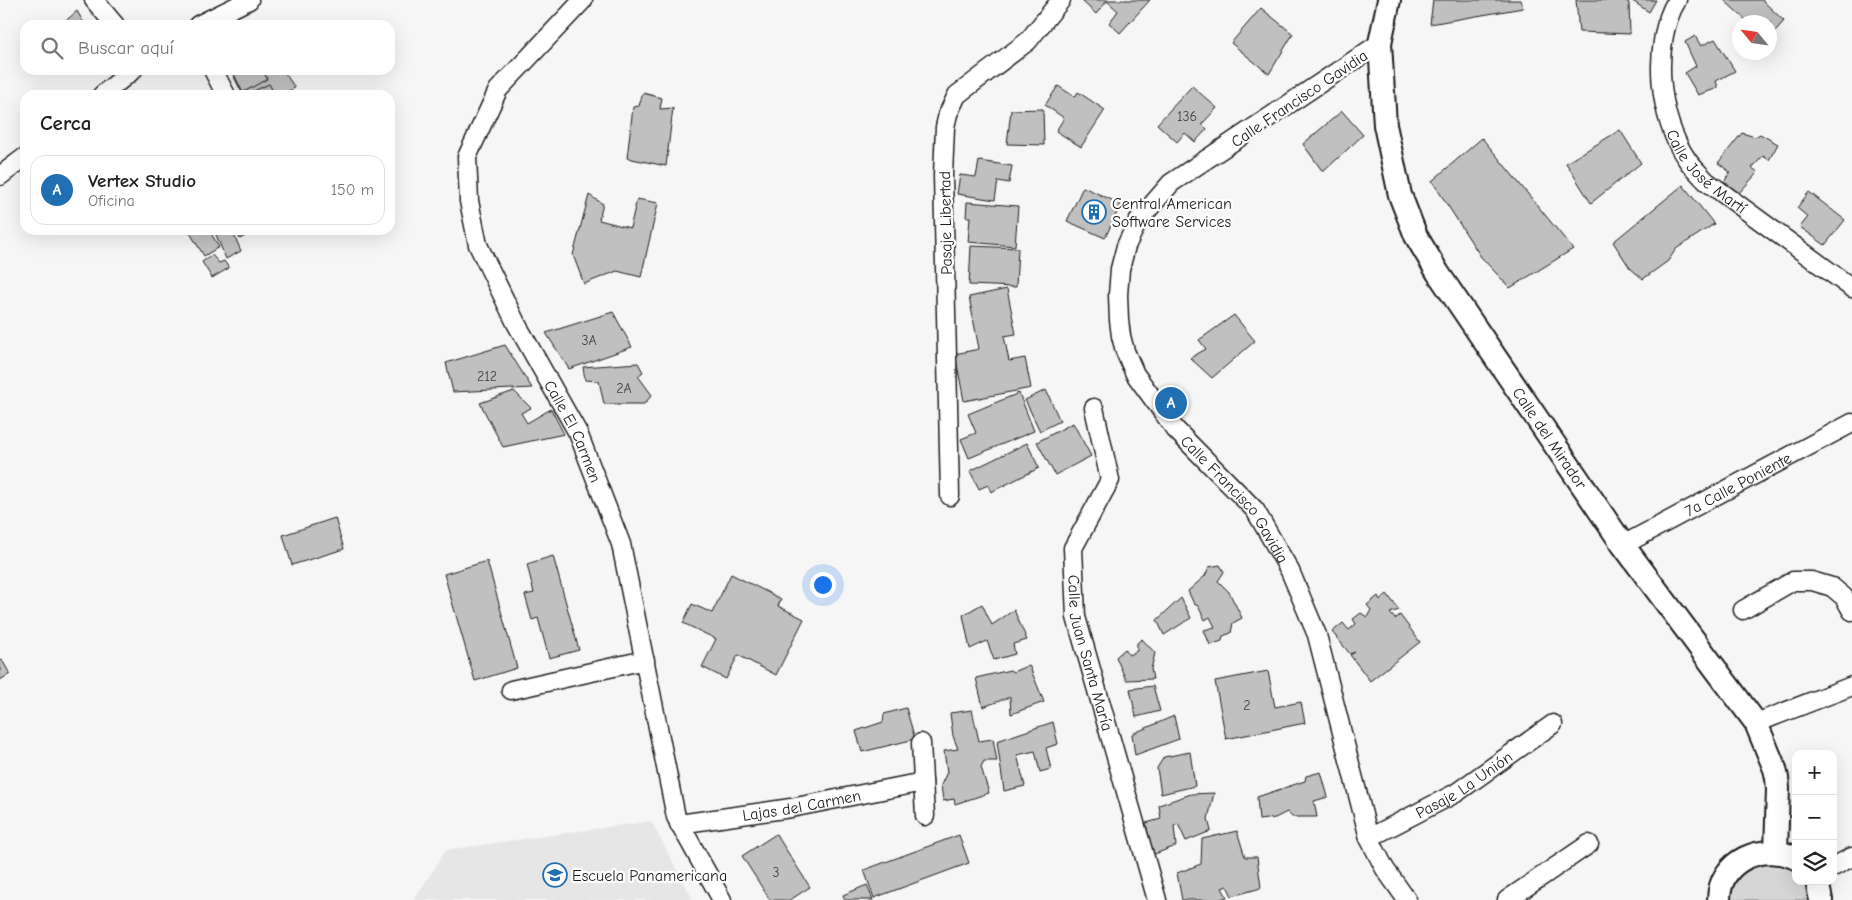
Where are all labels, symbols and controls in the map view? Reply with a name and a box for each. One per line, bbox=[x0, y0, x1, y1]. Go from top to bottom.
north arrow bbox=[1732, 15, 1777, 60]
search box bbox=[20, 20, 395, 75]
icon: search bbox=[38, 34, 66, 62]
text: Buscar aquí bbox=[78, 37, 174, 59]
street label: Calle Francisco Gavidia bbox=[1228, 46, 1371, 151]
house number: 136 bbox=[1177, 108, 1197, 125]
text: Cerca bbox=[40, 111, 91, 135]
street label: Calle José Martí bbox=[1663, 127, 1750, 218]
text: Vertex Studio bbox=[88, 170, 196, 192]
street label: Pasaje Libertad bbox=[936, 171, 956, 275]
text: A bbox=[53, 181, 61, 199]
text: 150 m bbox=[331, 181, 374, 199]
text: Oficina bbox=[88, 192, 135, 210]
place label: Central American Software Services bbox=[1112, 195, 1232, 231]
building icon: Central American Software Services bbox=[1081, 199, 1107, 225]
house number: 3A bbox=[581, 332, 597, 349]
house number: 212 bbox=[477, 368, 497, 385]
street label: Calle El Carmen bbox=[540, 377, 604, 485]
house number: 2A bbox=[616, 380, 632, 397]
pin: A bbox=[1155, 384, 1187, 422]
street label: Calle del Mirador bbox=[1508, 384, 1590, 493]
street label: Calle Francisco Gavidia bbox=[1177, 432, 1291, 566]
street label: 7a Calle Poniente bbox=[1682, 449, 1795, 520]
your location bbox=[810, 572, 836, 598]
street label: Calle Juan Santa María bbox=[1064, 574, 1116, 733]
house number: 2 bbox=[1243, 697, 1251, 714]
street label: Pasaje La Unión bbox=[1413, 748, 1516, 822]
map controls bbox=[1792, 750, 1837, 885]
button: + bbox=[1792, 750, 1837, 795]
street label: Lajas del Carmen bbox=[741, 786, 862, 825]
button: − bbox=[1792, 795, 1837, 840]
button: layers bbox=[1792, 840, 1837, 885]
school or university icon: Escuela Panamericana bbox=[542, 862, 568, 888]
house number: 3 bbox=[772, 864, 780, 881]
place label: Escuela Panamericana bbox=[572, 867, 727, 885]

